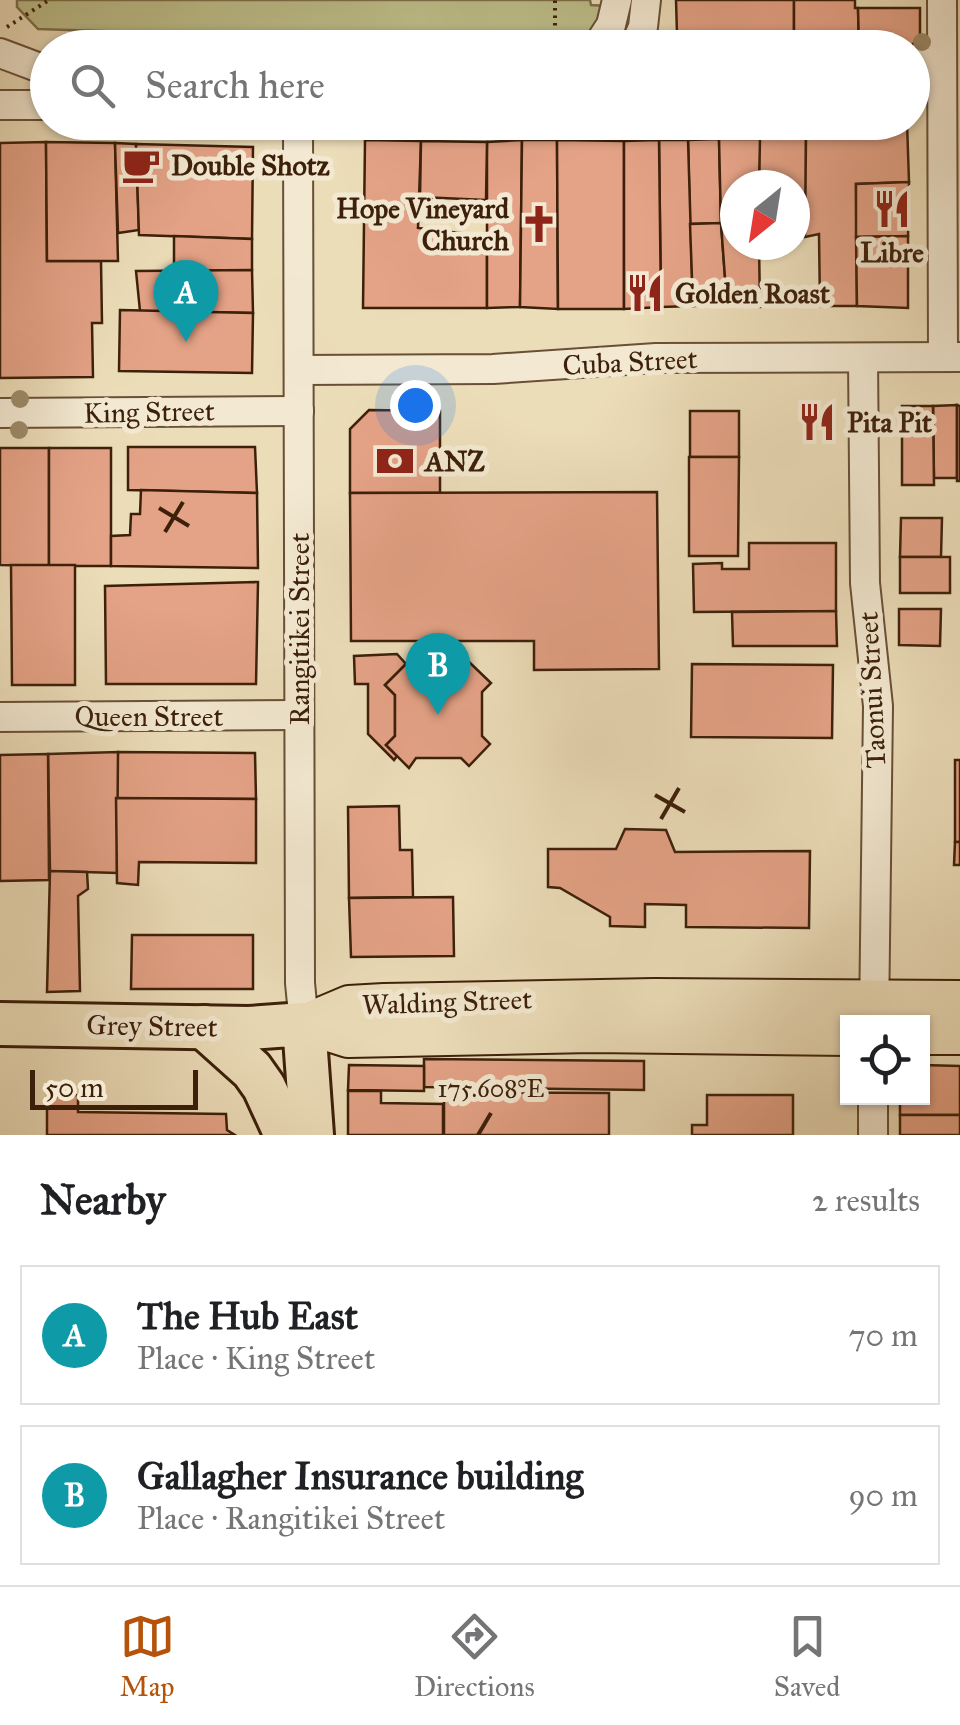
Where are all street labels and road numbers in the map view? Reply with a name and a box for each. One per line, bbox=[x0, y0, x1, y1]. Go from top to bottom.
street label: Cuba Street bbox=[562, 341, 698, 383]
street label: King Street bbox=[83, 393, 215, 431]
street label: Rangitikei Street bbox=[282, 533, 317, 725]
street label: Taonui Street bbox=[850, 611, 894, 769]
street label: Queen Street bbox=[75, 699, 223, 734]
street label: Walding Street bbox=[361, 982, 533, 1022]
street label: Grey Street bbox=[86, 1007, 218, 1045]

